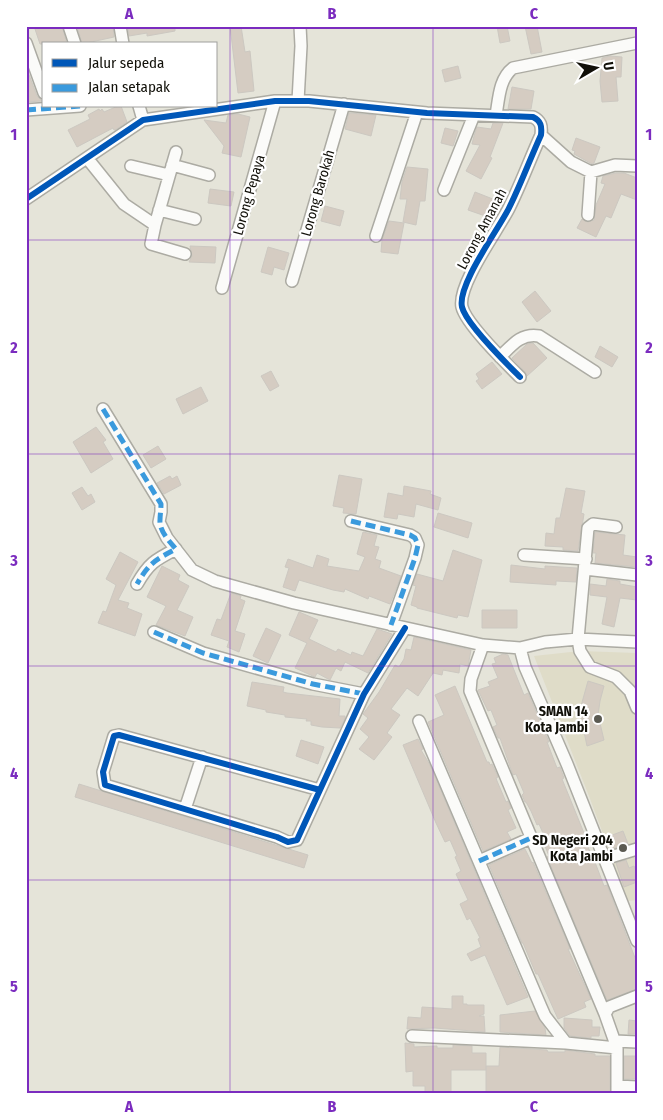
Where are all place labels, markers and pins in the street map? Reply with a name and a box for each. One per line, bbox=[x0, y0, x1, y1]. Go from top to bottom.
place label: SMAN 14 Kota Jambi bbox=[525, 703, 588, 736]
marker: SMAN 14 Kota Jambi bbox=[592, 713, 604, 725]
place label: SD Negeri 204 Kota Jambi bbox=[532, 832, 613, 865]
marker: SD Negeri 204 Kota Jambi bbox=[617, 842, 629, 854]

